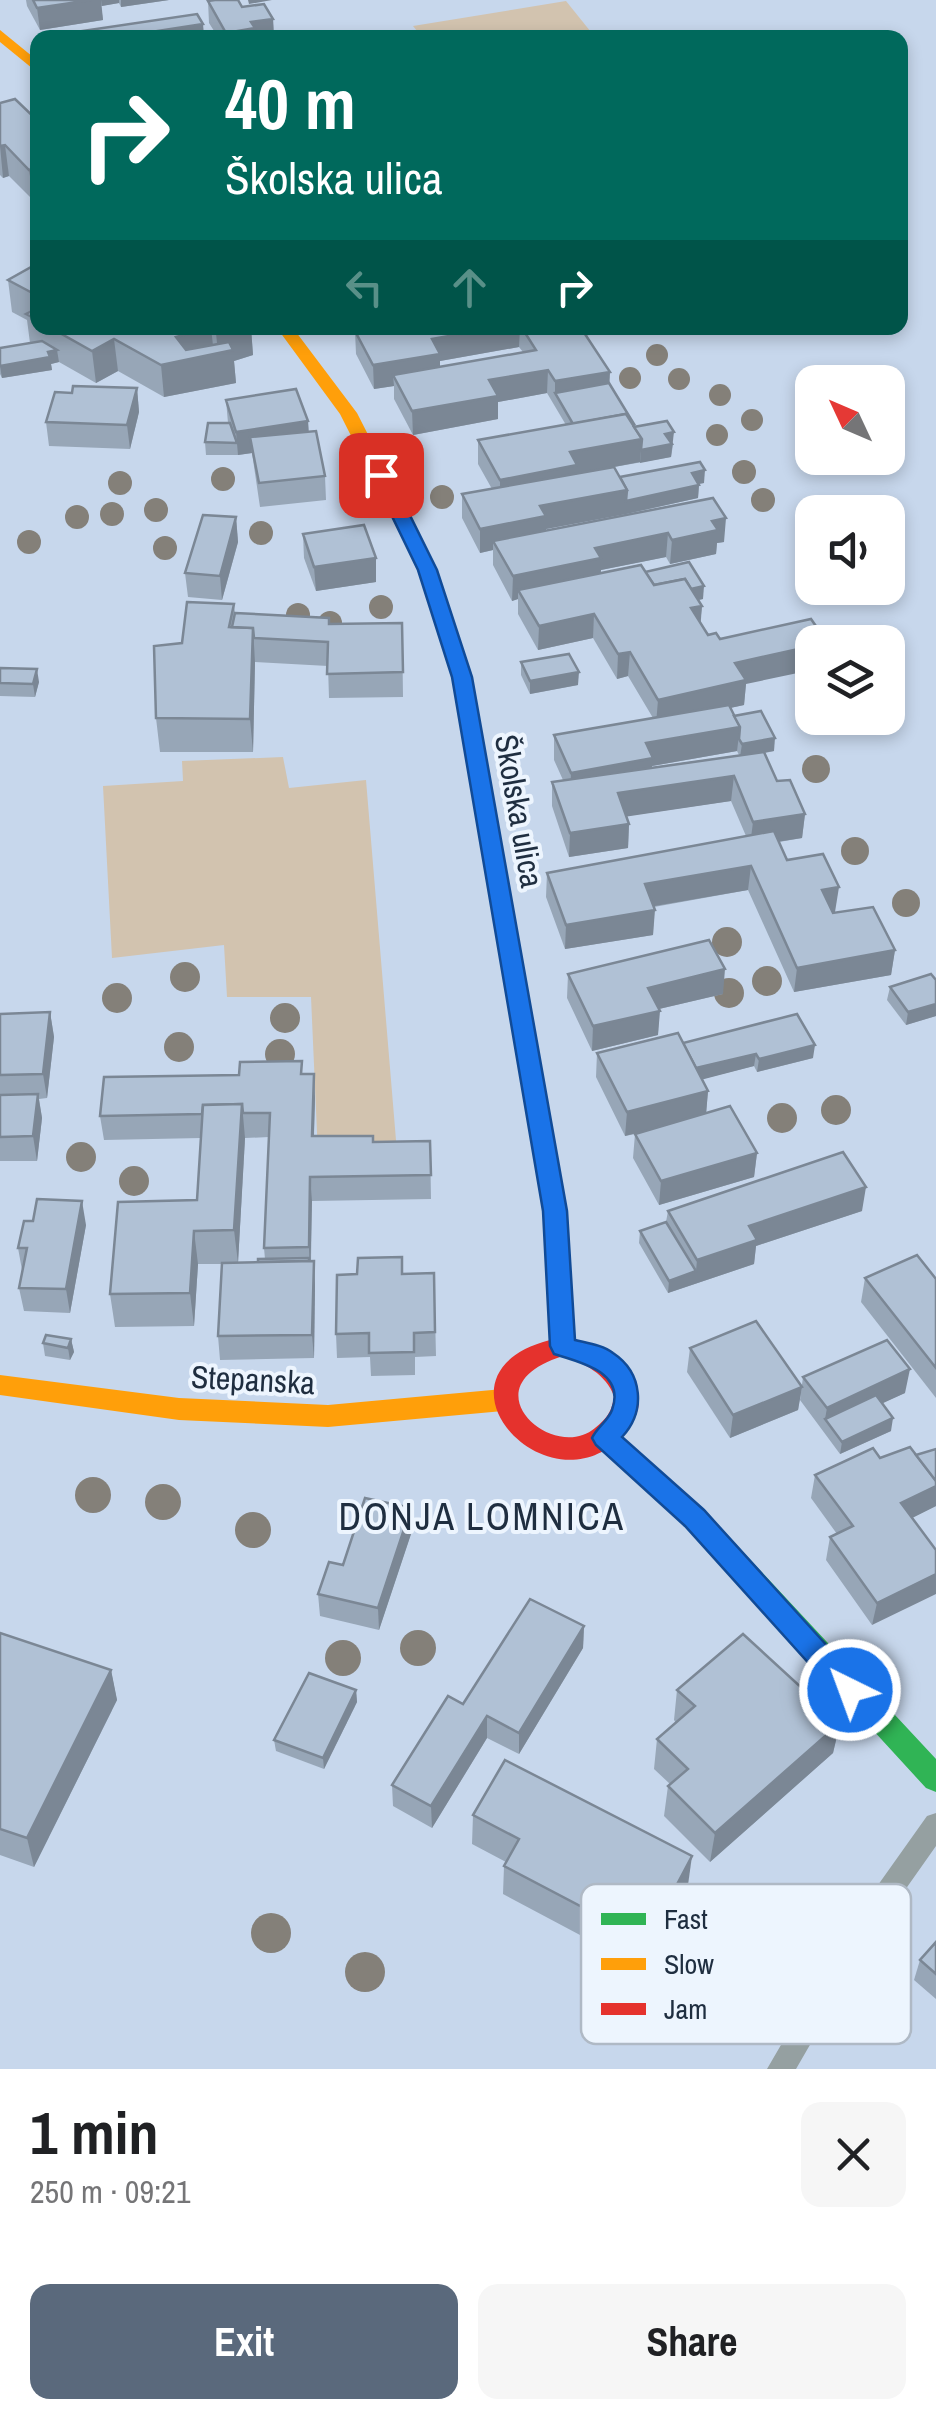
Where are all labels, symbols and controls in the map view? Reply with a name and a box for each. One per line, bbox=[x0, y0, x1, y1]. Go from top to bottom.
text: 40 m bbox=[225, 57, 356, 151]
icon: right bbox=[60, 70, 190, 200]
text: Školska ulica bbox=[225, 147, 442, 208]
icon: left bbox=[337, 260, 392, 315]
icon: ahead bbox=[442, 260, 497, 315]
icon: right bbox=[547, 260, 602, 315]
north arrow bbox=[795, 365, 905, 475]
map controls bbox=[795, 365, 905, 735]
pin bbox=[339, 433, 424, 518]
icon: arrive bbox=[354, 448, 409, 503]
button: sound bbox=[795, 495, 905, 605]
button: layers bbox=[795, 625, 905, 735]
street label: Školska ulica bbox=[485, 731, 554, 891]
street label: Stepanska bbox=[190, 1355, 316, 1404]
district label: DONJA LOMNICA bbox=[338, 1491, 626, 1542]
position arrow bbox=[798, 1638, 902, 1742]
legend bbox=[581, 1884, 911, 2044]
text: Fast bbox=[664, 1900, 708, 1938]
text: Slow bbox=[664, 1945, 714, 1983]
text: Jam bbox=[664, 1990, 707, 2028]
text: 1 min bbox=[30, 2092, 159, 2173]
button: close bbox=[801, 2102, 906, 2207]
text: 250 m · 09:21 bbox=[30, 2170, 190, 2213]
button: Exit bbox=[30, 2284, 458, 2399]
button: Share bbox=[478, 2284, 906, 2399]

